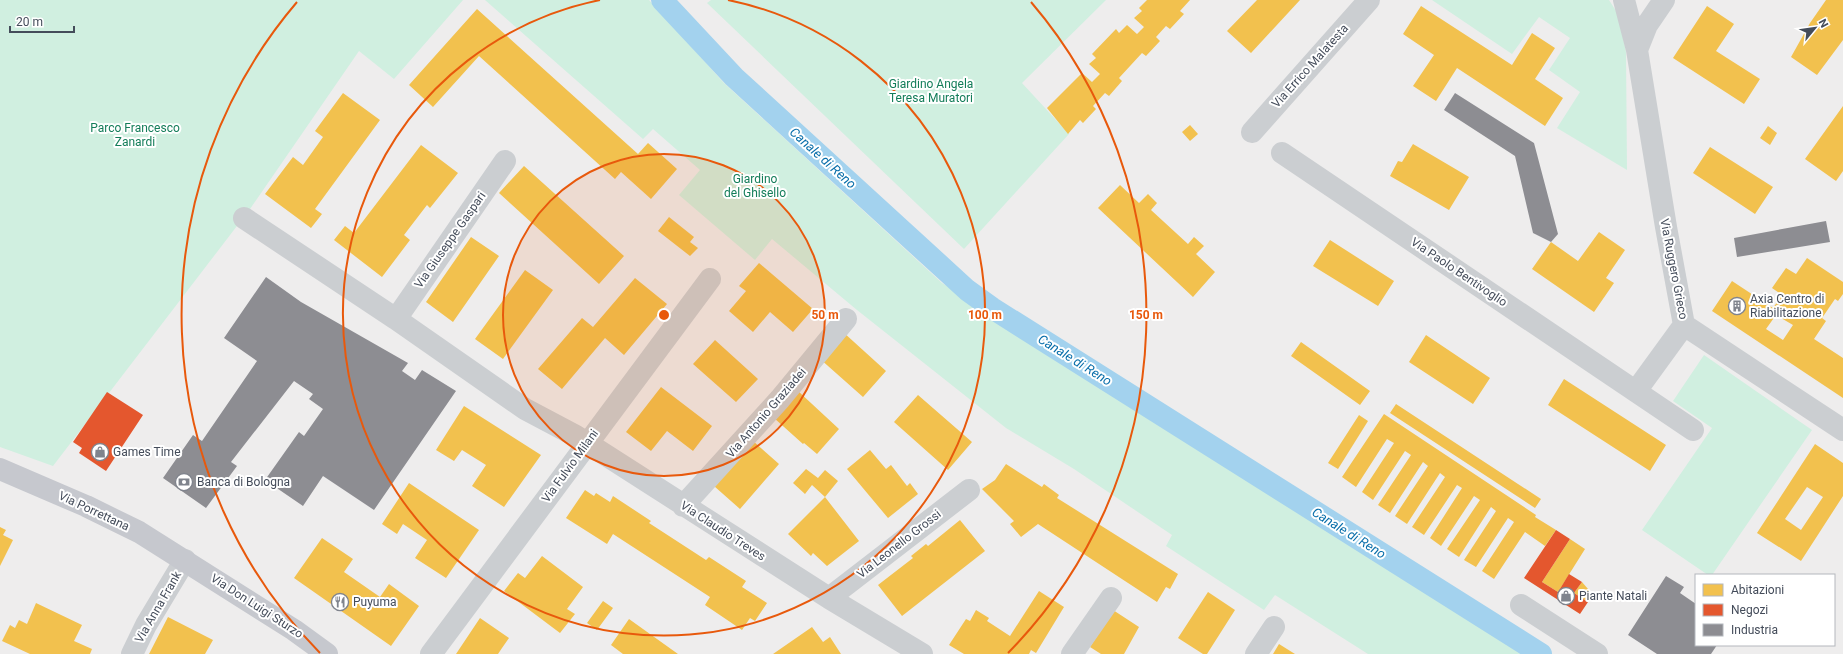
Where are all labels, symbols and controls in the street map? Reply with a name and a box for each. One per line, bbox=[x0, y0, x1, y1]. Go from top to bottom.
scale bar bbox=[10, 8, 74, 34]
north arrow bbox=[1795, 8, 1835, 48]
text: 20 m bbox=[16, 15, 43, 29]
text: N bbox=[1816, 17, 1831, 30]
street label: Via Errico Malatesta bbox=[1269, 21, 1351, 111]
park label: Giardino Angela Teresa Muratori bbox=[889, 77, 973, 105]
park label: Parco Francesco Zanardi bbox=[90, 121, 180, 149]
water label: Canale di Reno bbox=[787, 124, 859, 192]
park label: Giardino del Ghisello bbox=[724, 172, 786, 200]
street label: Via Giuseppe Gaspari bbox=[411, 189, 489, 291]
street label: Via Ruggero Grieco bbox=[1657, 217, 1691, 321]
street label: Via Paolo Bentivoglio bbox=[1408, 235, 1510, 309]
place label: Axia Centro di Riabilitazione bbox=[1750, 292, 1824, 320]
building icon: Axia Centro di Riabilitazione bbox=[1727, 296, 1747, 316]
centre of rings bbox=[657, 308, 671, 322]
text: 50 m bbox=[811, 308, 839, 322]
text: 100 m bbox=[968, 308, 1002, 322]
text: 150 m bbox=[1129, 308, 1163, 322]
water label: Canale di Reno bbox=[1035, 331, 1115, 389]
street label: Via Antonio Graziadei bbox=[723, 365, 809, 461]
street label: Via Fulvio Milani bbox=[539, 427, 601, 505]
shop icon: Games Time bbox=[90, 442, 110, 462]
place label: Games Time bbox=[113, 445, 181, 459]
bank icon: Banca di Bologna bbox=[174, 472, 194, 492]
place label: Banca di Bologna bbox=[197, 475, 290, 489]
street label: Via Porrettana bbox=[56, 489, 132, 533]
street label: Via Claudio Treves bbox=[678, 498, 768, 564]
water label: Canale di Reno bbox=[1309, 504, 1389, 562]
street label: Via Leonello Grossi bbox=[854, 507, 944, 581]
street label: Via Anna Frank bbox=[132, 568, 185, 645]
street label: Via Don Luigi Sturzo bbox=[208, 571, 306, 641]
legend bbox=[1695, 574, 1835, 646]
text: Abitazioni bbox=[1731, 583, 1784, 597]
shop icon: Piante Natali bbox=[1556, 586, 1576, 606]
place label: Piante Natali bbox=[1579, 589, 1647, 603]
restaurant icon: Puyuma bbox=[330, 592, 350, 612]
place label: Puyuma bbox=[353, 595, 397, 609]
text: Negozi bbox=[1731, 603, 1768, 617]
text: Industria bbox=[1731, 623, 1778, 637]

